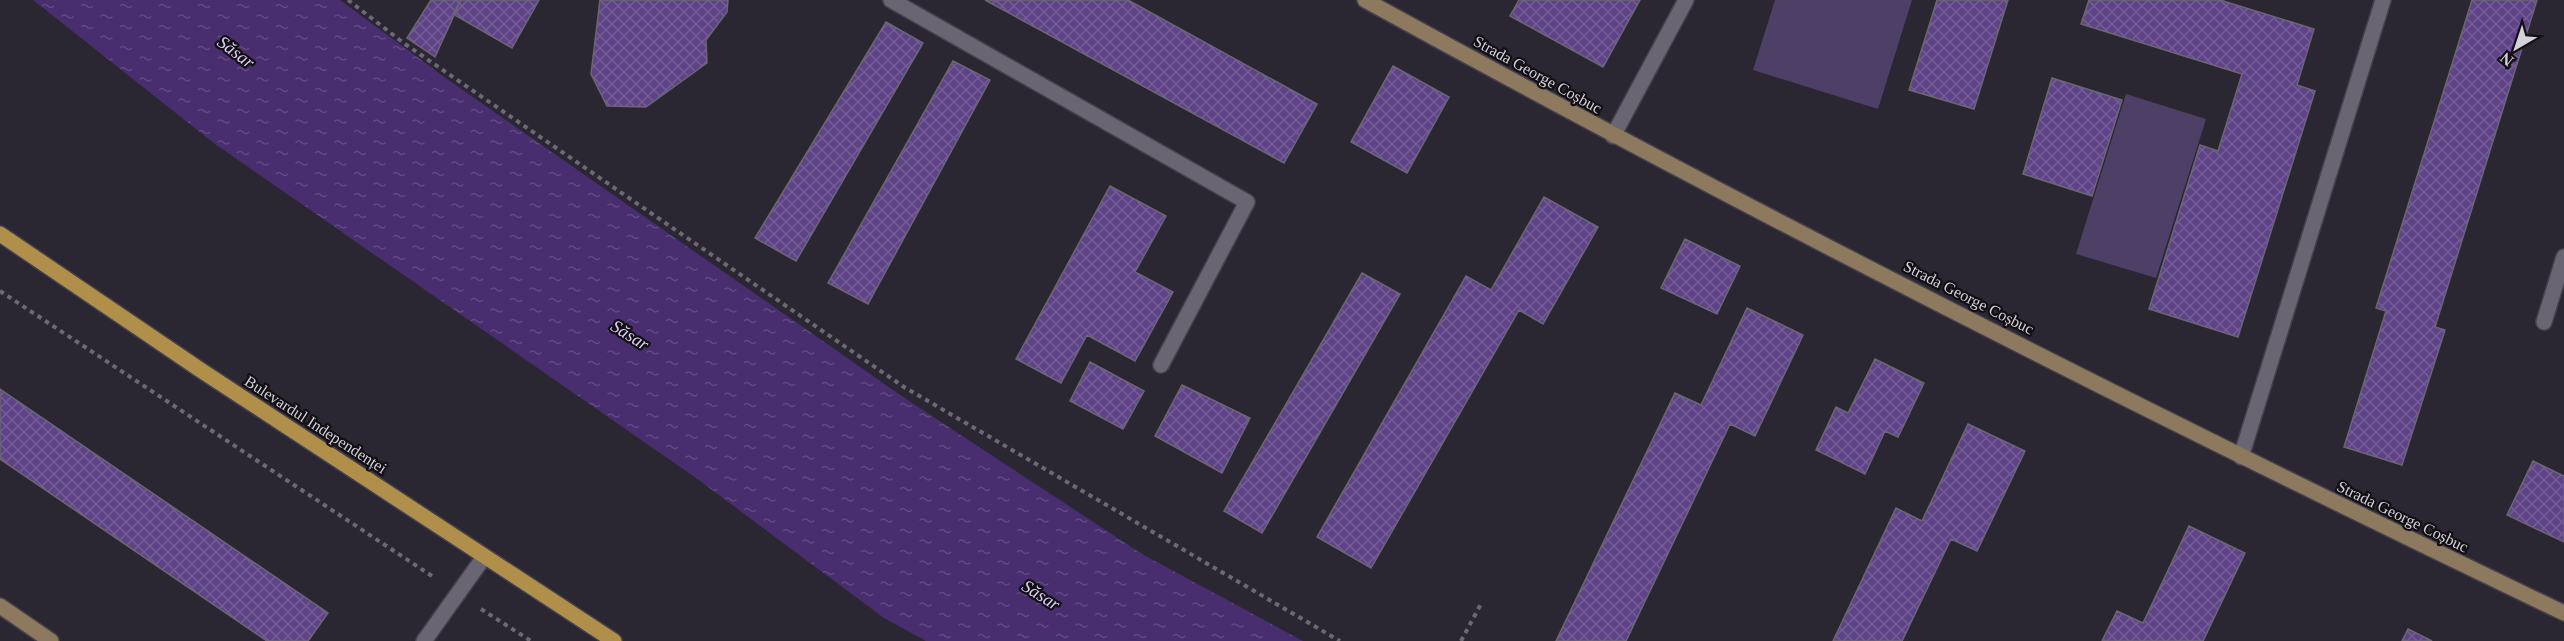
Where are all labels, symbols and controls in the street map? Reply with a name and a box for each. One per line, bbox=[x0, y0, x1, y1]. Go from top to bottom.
north arrow bbox=[2486, 18, 2546, 78]
water label: Săsar bbox=[214, 32, 259, 73]
street label: Strada George Coșbuc bbox=[1470, 32, 1605, 118]
text: N bbox=[2497, 49, 2517, 70]
street label: Strada George Coșbuc bbox=[1900, 257, 2037, 339]
water label: Săsar bbox=[607, 316, 654, 355]
street label: Bulevardul Independenței bbox=[241, 372, 390, 478]
street label: Strada George Coșbuc bbox=[2334, 477, 2471, 556]
water label: Săsar bbox=[1018, 576, 1065, 615]

